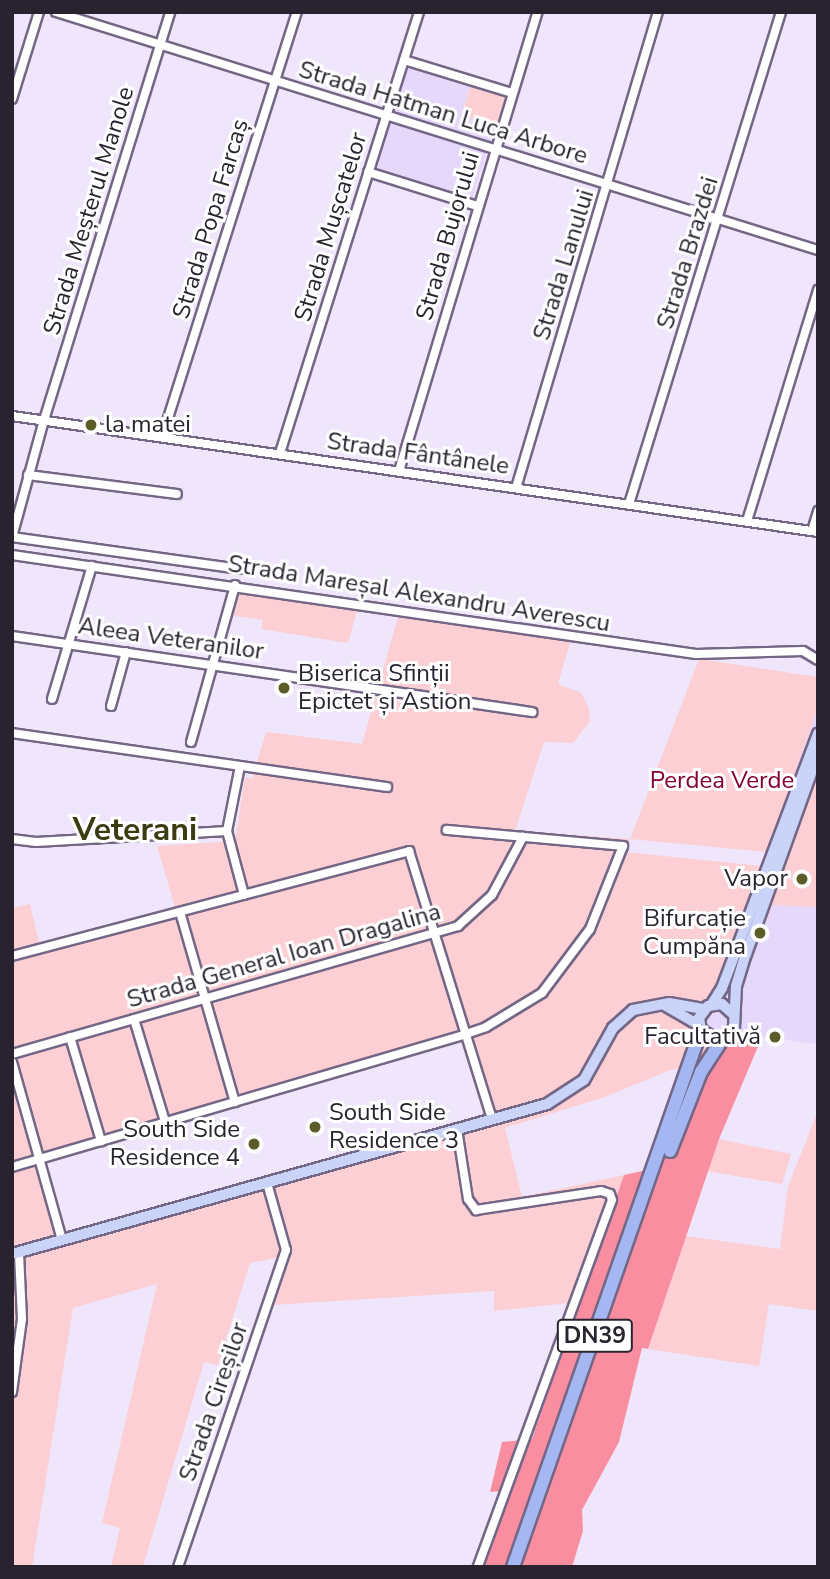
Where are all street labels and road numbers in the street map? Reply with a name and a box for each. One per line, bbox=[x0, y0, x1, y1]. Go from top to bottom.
street label: Strada Hatman Luca Arbore bbox=[295, 55, 591, 171]
street label: Strada Meșterul Manole bbox=[37, 83, 141, 339]
street label: Strada Popa Farcaș bbox=[167, 116, 255, 322]
street label: Strada Mușcatelor bbox=[289, 129, 373, 325]
street label: Strada Bujorului bbox=[410, 148, 486, 324]
street label: Strada Brazdei bbox=[651, 173, 725, 333]
street label: Strada Lanului bbox=[527, 186, 601, 344]
street label: Strada Fântânele bbox=[325, 427, 511, 481]
street label: Strada Mareșal Alexandru Averescu bbox=[226, 550, 612, 638]
street label: Aleea Veteranilor bbox=[76, 612, 266, 666]
street label: Strada General Ioan Dragalina bbox=[124, 897, 444, 1015]
road number: DN39 bbox=[556, 1316, 634, 1356]
street label: Strada Cireșilor bbox=[173, 1319, 255, 1485]

